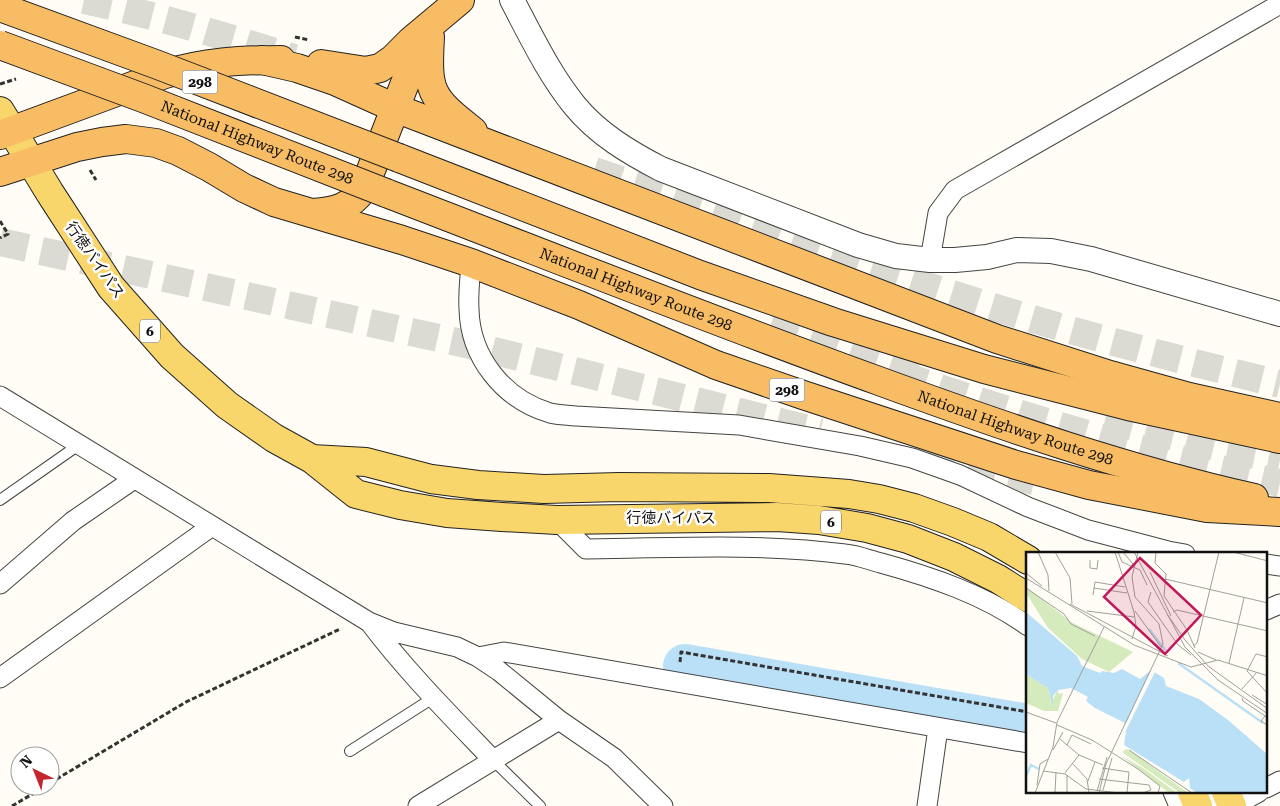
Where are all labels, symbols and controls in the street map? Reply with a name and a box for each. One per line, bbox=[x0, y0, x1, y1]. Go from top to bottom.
road number: 298 bbox=[182, 70, 218, 94]
street label: National Highway Route 298 bbox=[158, 97, 356, 188]
street label: 行徳バイパス bbox=[62, 218, 128, 302]
street label: National Highway Route 298 bbox=[537, 244, 735, 335]
road number: 6 bbox=[140, 320, 160, 342]
road number: 298 bbox=[770, 378, 804, 402]
street label: National Highway Route 298 bbox=[915, 387, 1115, 469]
street label: 行徳バイパス bbox=[626, 509, 716, 527]
road number: 6 bbox=[821, 511, 841, 534]
inset map bbox=[1026, 552, 1268, 794]
north arrow bbox=[10, 746, 60, 796]
text: N bbox=[17, 752, 36, 771]

